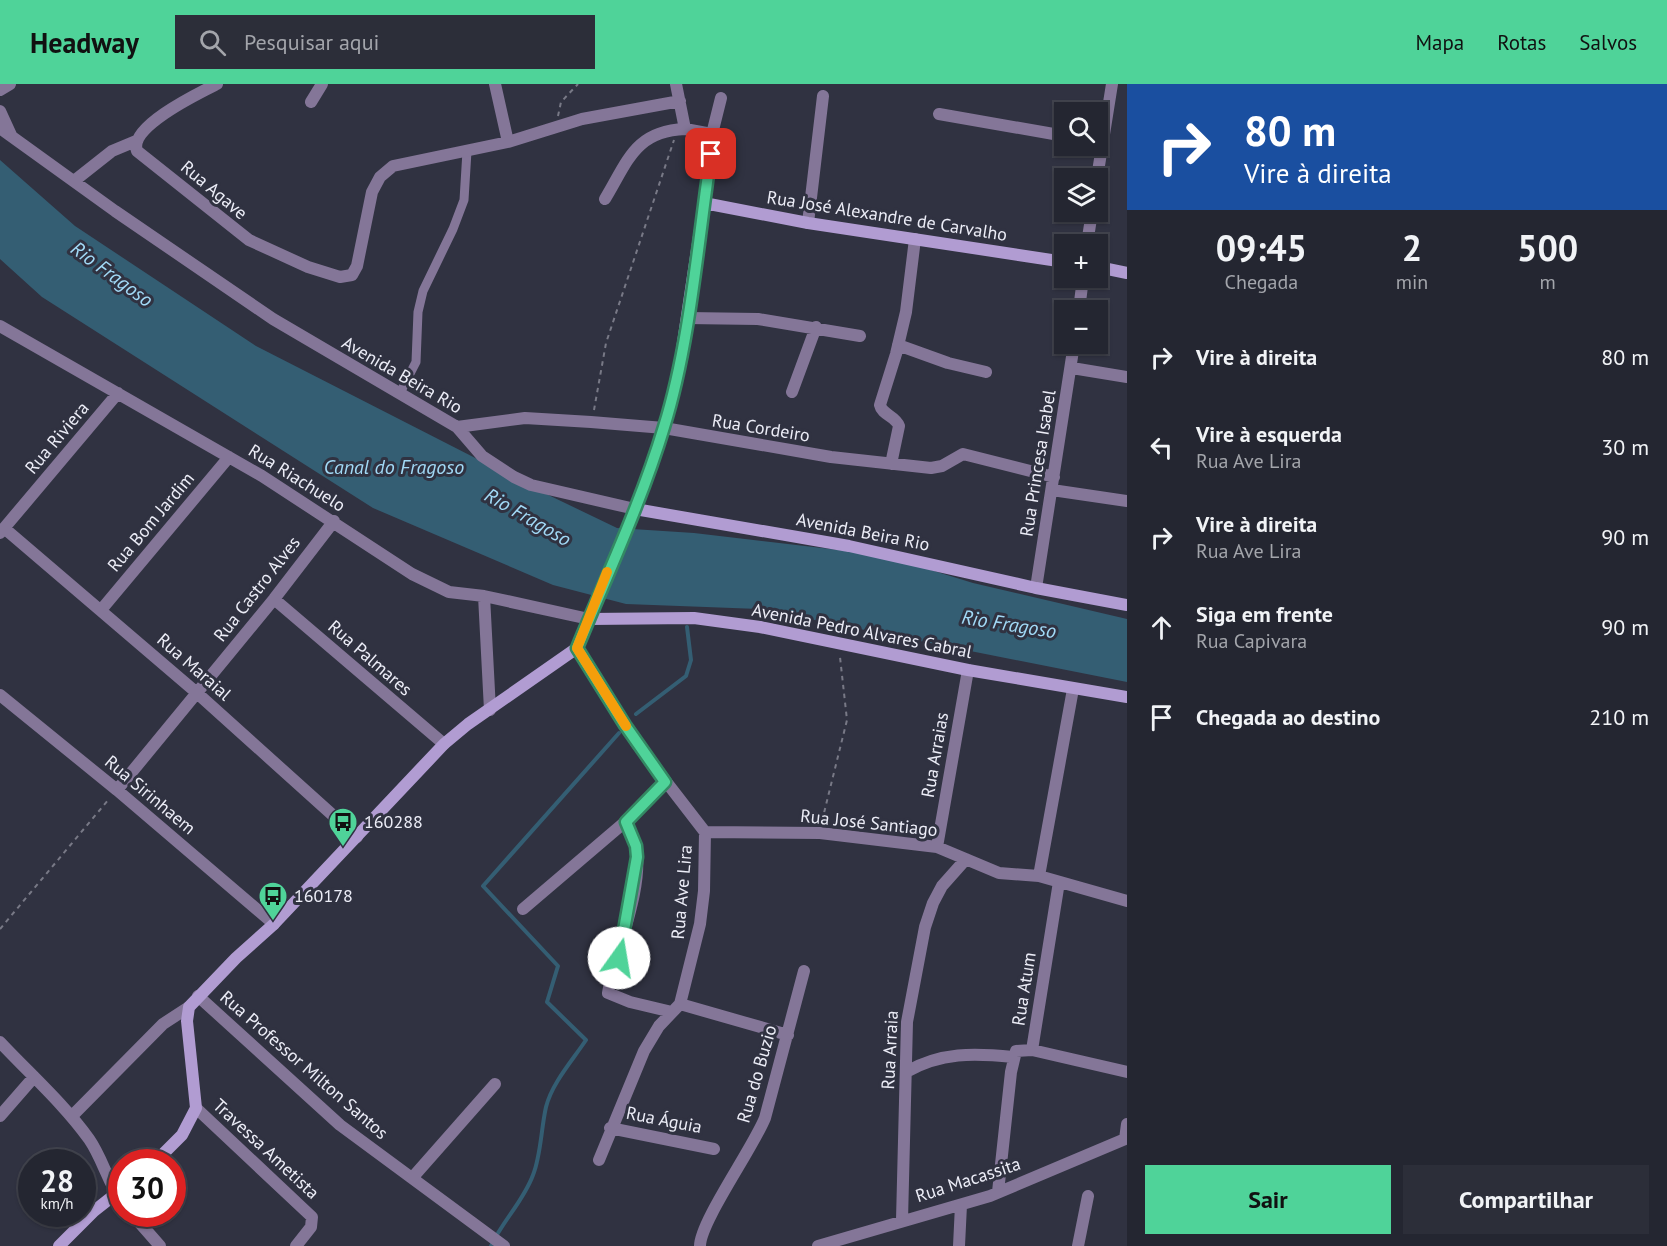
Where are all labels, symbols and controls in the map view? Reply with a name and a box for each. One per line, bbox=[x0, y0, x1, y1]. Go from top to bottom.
search box bbox=[175, 15, 595, 69]
text: Headway bbox=[30, 24, 139, 61]
icon: search bbox=[196, 26, 229, 59]
text: Pesquisar aqui bbox=[244, 28, 379, 56]
text: Mapa bbox=[1415, 29, 1464, 56]
text: Rotas bbox=[1497, 29, 1546, 56]
text: Salvos bbox=[1579, 29, 1637, 56]
map controls bbox=[1054, 102, 1108, 354]
button: search bbox=[1054, 102, 1108, 156]
text: 80 m bbox=[1244, 103, 1336, 158]
icon: right bbox=[1145, 108, 1223, 186]
pin bbox=[685, 128, 736, 179]
icon: arrive bbox=[694, 137, 727, 170]
street label: Rua Agave bbox=[176, 155, 252, 224]
text: Vire à direita bbox=[1244, 156, 1392, 190]
button: layers bbox=[1054, 168, 1108, 222]
street label: Rua José Alexandre de Carvalho bbox=[765, 185, 1009, 246]
text: 09:45 bbox=[1216, 224, 1307, 271]
text: 2 bbox=[1402, 224, 1422, 271]
text: 500 bbox=[1517, 224, 1578, 271]
button: + bbox=[1054, 234, 1108, 288]
water label: Rio Fragoso bbox=[66, 235, 158, 313]
text: Chegada bbox=[1225, 269, 1298, 295]
text: min bbox=[1396, 269, 1428, 295]
text: m bbox=[1540, 269, 1556, 295]
button: − bbox=[1054, 300, 1108, 354]
street label: Avenida Beira Rio bbox=[338, 331, 467, 418]
icon: right bbox=[1145, 341, 1178, 374]
text: Vire à direita bbox=[1196, 343, 1317, 371]
text: 80 m bbox=[1601, 343, 1649, 371]
street label: Rua Princesa Isabel bbox=[1015, 387, 1061, 538]
street label: Rua Riviera bbox=[20, 397, 93, 478]
street label: Rua Cordeiro bbox=[710, 408, 812, 447]
text: Vire à esquerda bbox=[1196, 420, 1342, 448]
icon: left bbox=[1145, 431, 1178, 464]
text: 30 m bbox=[1601, 433, 1649, 461]
street label: Rua Riachuelo bbox=[244, 439, 350, 517]
text: Rua Ave Lira bbox=[1196, 448, 1301, 474]
water label: Canal do Fragoso bbox=[324, 454, 464, 480]
street label: Rua Bom Jardim bbox=[102, 467, 199, 576]
water label: Rio Fragoso bbox=[480, 482, 576, 552]
street label: Avenida Beira Rio bbox=[795, 507, 932, 556]
text: Vire à direita bbox=[1196, 510, 1317, 538]
icon: right bbox=[1145, 521, 1178, 554]
text: 90 m bbox=[1601, 523, 1649, 551]
street label: Rua Castro Alves bbox=[208, 531, 305, 646]
text: Rua Ave Lira bbox=[1196, 538, 1301, 564]
street label: Avenida Pedro Alvares Cabral bbox=[750, 598, 975, 663]
text: Siga em frente bbox=[1196, 600, 1333, 628]
water label: Rio Fragoso bbox=[960, 604, 1058, 644]
icon: ahead bbox=[1145, 611, 1178, 644]
text: 90 m bbox=[1601, 613, 1649, 641]
street label: Rua Palmares bbox=[324, 615, 417, 700]
street label: Rua Maraial bbox=[152, 628, 237, 706]
text: Rua Capivara bbox=[1196, 628, 1307, 654]
icon: arrive bbox=[1145, 701, 1178, 734]
text: Chegada ao destino bbox=[1196, 703, 1380, 731]
text: 210 m bbox=[1589, 703, 1649, 731]
street label: Rua Arraias bbox=[916, 710, 953, 799]
street label: Rua Sirinhaem bbox=[100, 750, 200, 839]
street label: Rua José Santiago bbox=[799, 804, 939, 841]
bus stop icon: 160288 bbox=[327, 806, 359, 848]
place label: 160288 bbox=[364, 810, 423, 833]
street label: Rua Ave Lira bbox=[666, 844, 697, 940]
bus stop icon: 160178 bbox=[257, 880, 289, 922]
place label: 160178 bbox=[294, 884, 353, 907]
position arrow bbox=[587, 926, 651, 990]
street label: Rua Atum bbox=[1006, 951, 1041, 1027]
street label: Rua Professor Milton Santos bbox=[216, 985, 393, 1144]
street label: Rua Arraia bbox=[876, 1010, 903, 1090]
street label: Rua do Buzio bbox=[732, 1022, 781, 1126]
street label: Travessa Ametista bbox=[208, 1094, 324, 1204]
street label: Rua Águia bbox=[624, 1101, 704, 1138]
speed limit sign: 30 bbox=[108, 1149, 186, 1227]
street label: Rua Macassita bbox=[912, 1152, 1023, 1207]
text: 28 bbox=[40, 1161, 74, 1200]
button: Sair bbox=[1145, 1165, 1391, 1234]
button: Compartilhar bbox=[1403, 1165, 1649, 1234]
text: km/h bbox=[41, 1194, 73, 1213]

